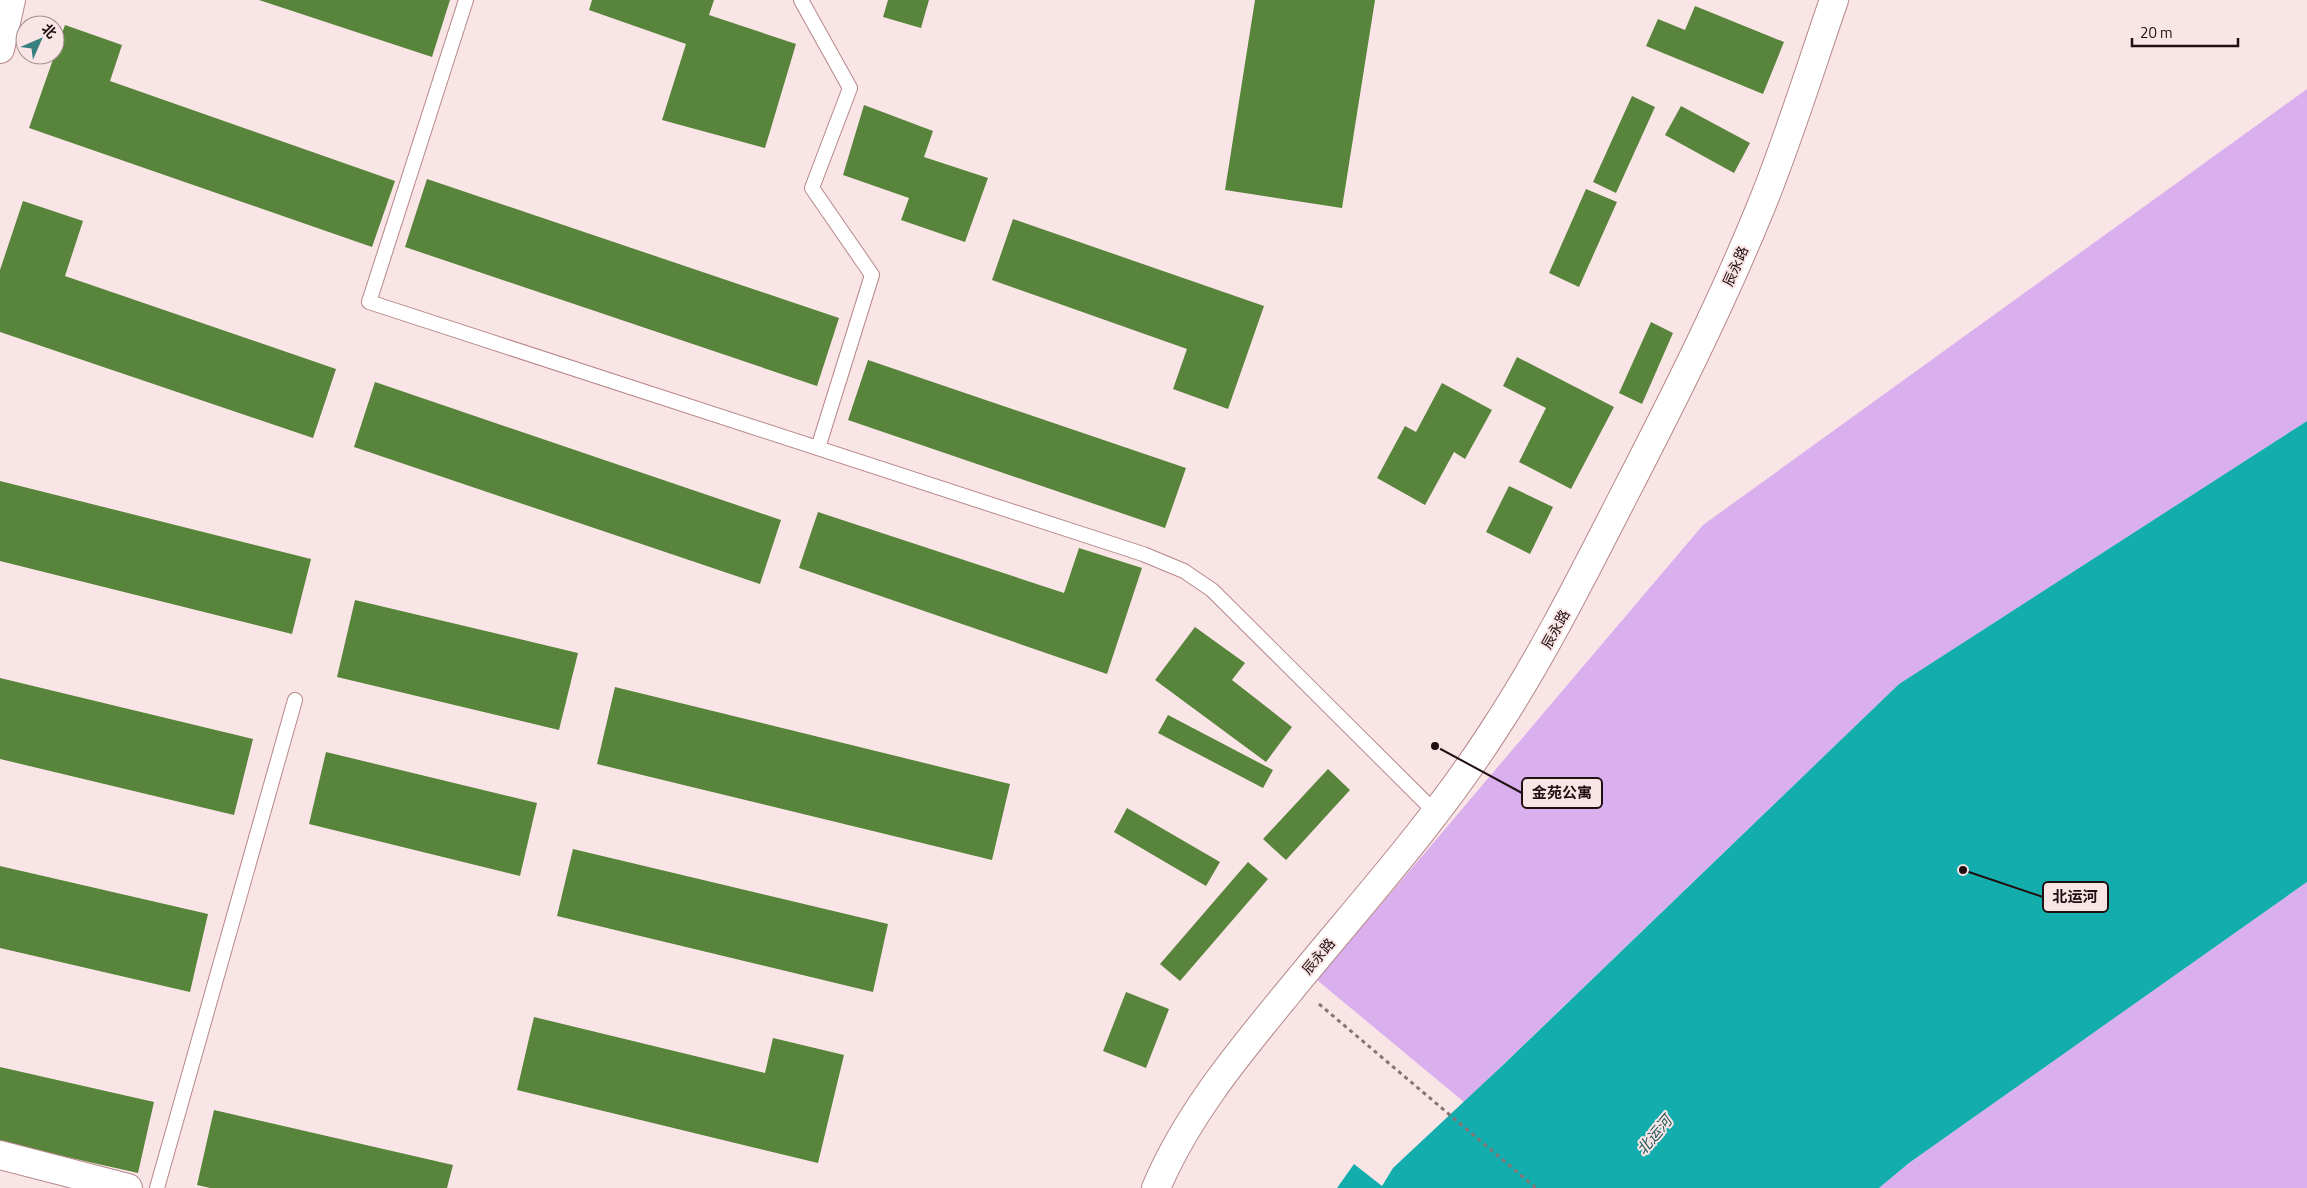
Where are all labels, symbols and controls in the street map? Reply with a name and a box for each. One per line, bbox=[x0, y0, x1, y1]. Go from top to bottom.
north arrow bbox=[15, 15, 65, 65]
scale bar bbox=[2132, 15, 2238, 47]
text: 北 bbox=[37, 18, 62, 43]
text: 20 m bbox=[2140, 21, 2173, 44]
street label: 辰永路 bbox=[1717, 243, 1753, 289]
street label: 辰永路 bbox=[1536, 606, 1574, 652]
callout: 金苑公寓 bbox=[1522, 778, 1602, 808]
text: 金苑公寓 bbox=[1532, 781, 1592, 804]
callout: 北运河 bbox=[2043, 882, 2108, 912]
text: 北运河 bbox=[2052, 885, 2098, 908]
street label: 辰永路 bbox=[1296, 933, 1340, 979]
water label: 北运河 bbox=[1631, 1108, 1679, 1160]

